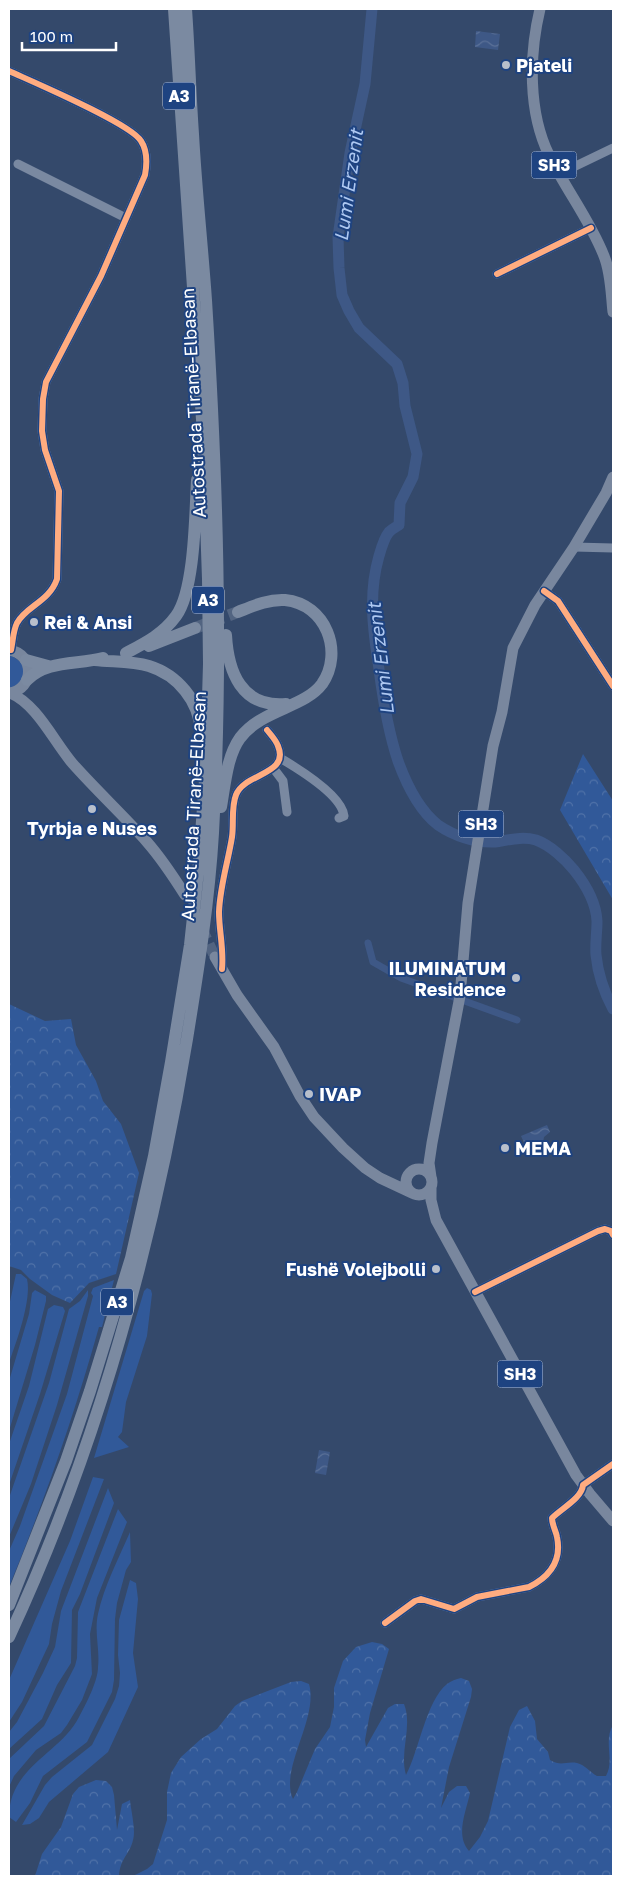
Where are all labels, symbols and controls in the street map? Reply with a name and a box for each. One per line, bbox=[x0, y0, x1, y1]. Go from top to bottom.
scale bar bbox=[22, 20, 116, 52]
text: 100 m bbox=[30, 27, 73, 45]
place label: Pjateli bbox=[516, 54, 572, 76]
marker: Pjateli bbox=[500, 59, 512, 71]
road number: A3 bbox=[163, 82, 195, 110]
water label: Lumi Erzenit bbox=[329, 125, 368, 242]
road number: SH3 bbox=[532, 152, 576, 178]
street label: Autostrada Tiranë-Elbasan bbox=[176, 287, 210, 519]
road number: A3 bbox=[192, 586, 224, 614]
water label: Lumi Erzenit bbox=[361, 599, 398, 716]
place label: Rei & Ansi bbox=[44, 611, 132, 633]
marker: Rei & Ansi bbox=[28, 616, 40, 628]
street label: Autostrada Tiranë-Elbasan bbox=[176, 690, 210, 922]
marker: Tyrbja e Nuses bbox=[86, 803, 98, 815]
road number: SH3 bbox=[458, 811, 504, 838]
place label: Tyrbja e Nuses bbox=[27, 817, 157, 839]
place label: ILUMINATUM Residence bbox=[388, 957, 506, 1000]
marker: ILUMINATUM Residence bbox=[510, 972, 522, 984]
place label: IVAP bbox=[319, 1083, 361, 1105]
marker: IVAP bbox=[303, 1088, 315, 1100]
place label: MEMA bbox=[515, 1137, 571, 1159]
marker: MEMA bbox=[499, 1142, 511, 1154]
place label: Fushë Volejbolli bbox=[286, 1258, 426, 1280]
marker: Fushë Volejbolli bbox=[430, 1263, 442, 1275]
road number: A3 bbox=[101, 1288, 133, 1315]
road number: SH3 bbox=[498, 1360, 542, 1388]

